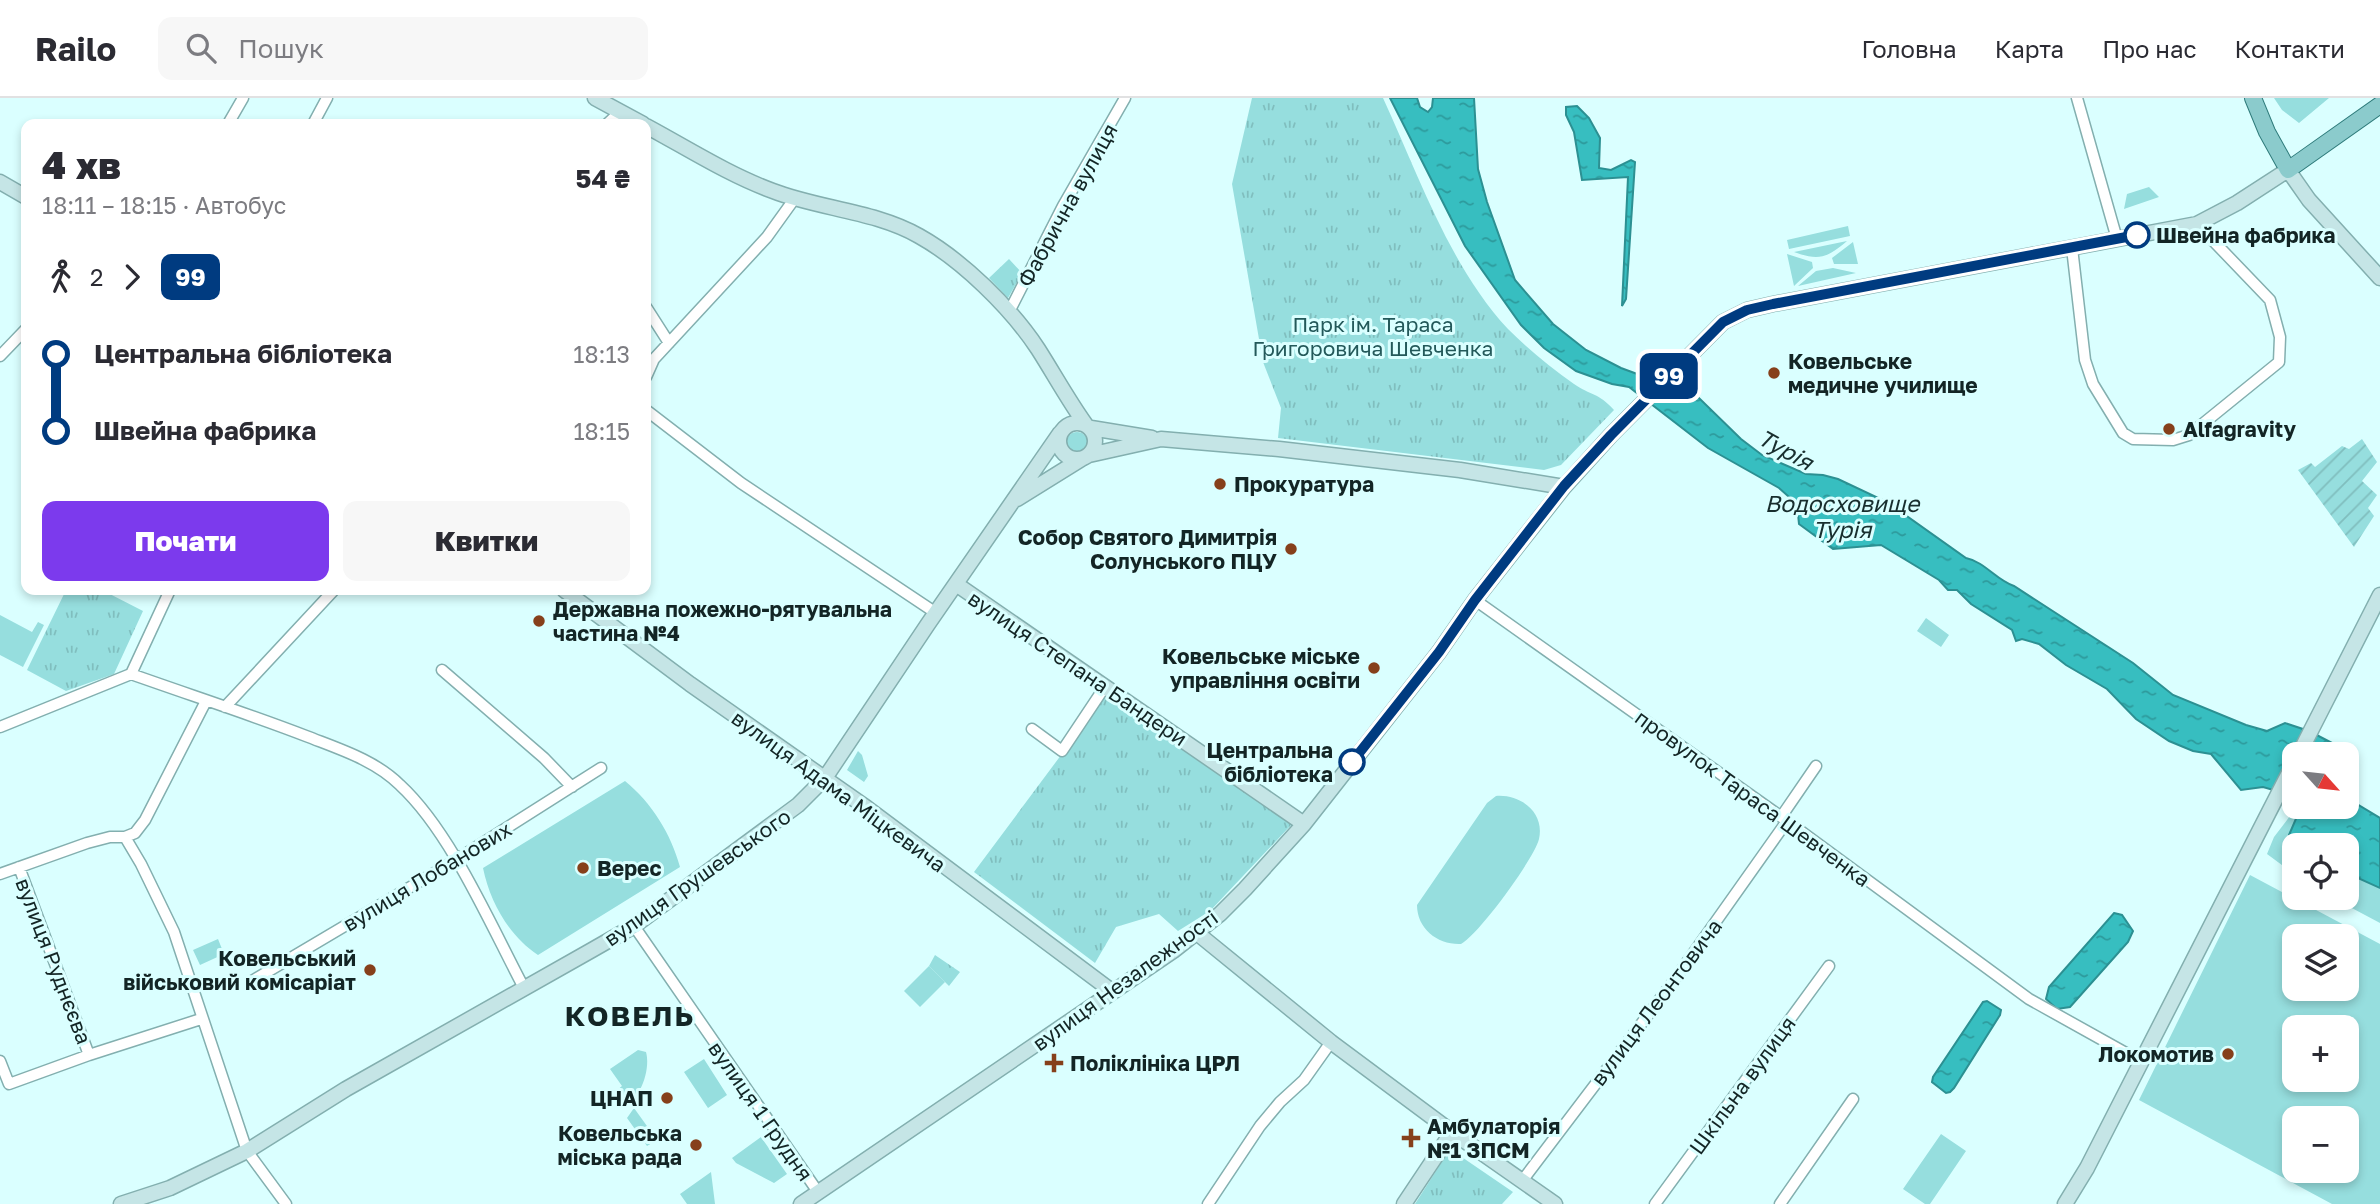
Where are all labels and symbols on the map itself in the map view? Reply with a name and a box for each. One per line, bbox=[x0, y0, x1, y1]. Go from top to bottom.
street label: Фабрична вулиця bbox=[1011, 119, 1123, 291]
marker: Швейна фабрика bbox=[2124, 222, 2150, 248]
place label: Швейна фабрика bbox=[2156, 222, 2336, 248]
park label: Парк ім. Тараса Григоровича Шевченка bbox=[1253, 311, 1493, 361]
place label: Ковельське медичне училище bbox=[1788, 348, 1978, 398]
line badge: 99 bbox=[1638, 353, 1700, 399]
marker: Ковельське медичне училище bbox=[1766, 365, 1782, 381]
place label: Alfagravity bbox=[2183, 416, 2296, 442]
marker: Alfagravity bbox=[2161, 421, 2177, 437]
water label: Турія bbox=[1754, 423, 1820, 476]
place label: Прокуратура bbox=[1234, 471, 1374, 497]
marker: Прокуратура bbox=[1212, 476, 1228, 492]
water label: Водосховище Турія bbox=[1765, 489, 1921, 543]
place label: Собор Святого Димитрія Солунського ПЦУ bbox=[1018, 524, 1277, 574]
marker: Собор Святого Димитрія Солунського ПЦУ bbox=[1283, 541, 1299, 557]
street label: вулиця Степана Бандери bbox=[964, 585, 1192, 751]
place label: Державна пожежно-рятувальна частина №4 bbox=[553, 596, 892, 646]
marker: Державна пожежно-рятувальна частина №4 bbox=[531, 613, 547, 629]
place label: Ковельське міське управління освіти bbox=[1162, 643, 1360, 693]
marker: Ковельське міське управління освіти bbox=[1366, 660, 1382, 676]
street label: вулиця Адама Міцкевича bbox=[727, 704, 951, 878]
street label: провулок Тараса Шевченка bbox=[1630, 704, 1876, 892]
place label: Центральна бібліотека bbox=[1206, 737, 1333, 787]
north arrow bbox=[2282, 742, 2359, 819]
marker: Центральна бібліотека bbox=[1339, 749, 1365, 775]
street label: вулиця Грушевського bbox=[599, 803, 795, 951]
street label: вулиця Лобанових bbox=[338, 815, 516, 937]
place label: Верес bbox=[597, 855, 662, 881]
marker: Верес bbox=[575, 860, 591, 876]
street label: вулиця Руднєєва bbox=[10, 874, 98, 1048]
street label: вулиця Незалежності bbox=[1027, 904, 1223, 1056]
street label: вулиця Леонтовича bbox=[1585, 914, 1727, 1090]
place label: Ковельський військовий комісаріат bbox=[123, 945, 356, 995]
marker: Ковельський військовий комісаріат bbox=[362, 962, 378, 978]
district label: КОВЕЛЬ bbox=[565, 999, 695, 1032]
street label: Шкільна вулиця bbox=[1683, 1011, 1801, 1159]
street label: вулиця 1 Грудня bbox=[703, 1036, 819, 1186]
place label: Локомотив bbox=[2098, 1041, 2214, 1067]
marker: Локомотив bbox=[2220, 1046, 2236, 1062]
place label: Поліклініка ЦРЛ bbox=[1070, 1050, 1240, 1076]
marker: Поліклініка ЦРЛ bbox=[1044, 1053, 1064, 1073]
place label: ЦНАП bbox=[590, 1085, 653, 1111]
marker: ЦНАП bbox=[659, 1090, 675, 1106]
place label: Амбулаторія №1 ЗПСМ bbox=[1427, 1113, 1560, 1163]
place label: Ковельська міська рада bbox=[558, 1120, 682, 1170]
marker: Амбулаторія №1 ЗПСМ bbox=[1401, 1128, 1421, 1148]
marker: Ковельська міська рада bbox=[688, 1137, 704, 1153]

